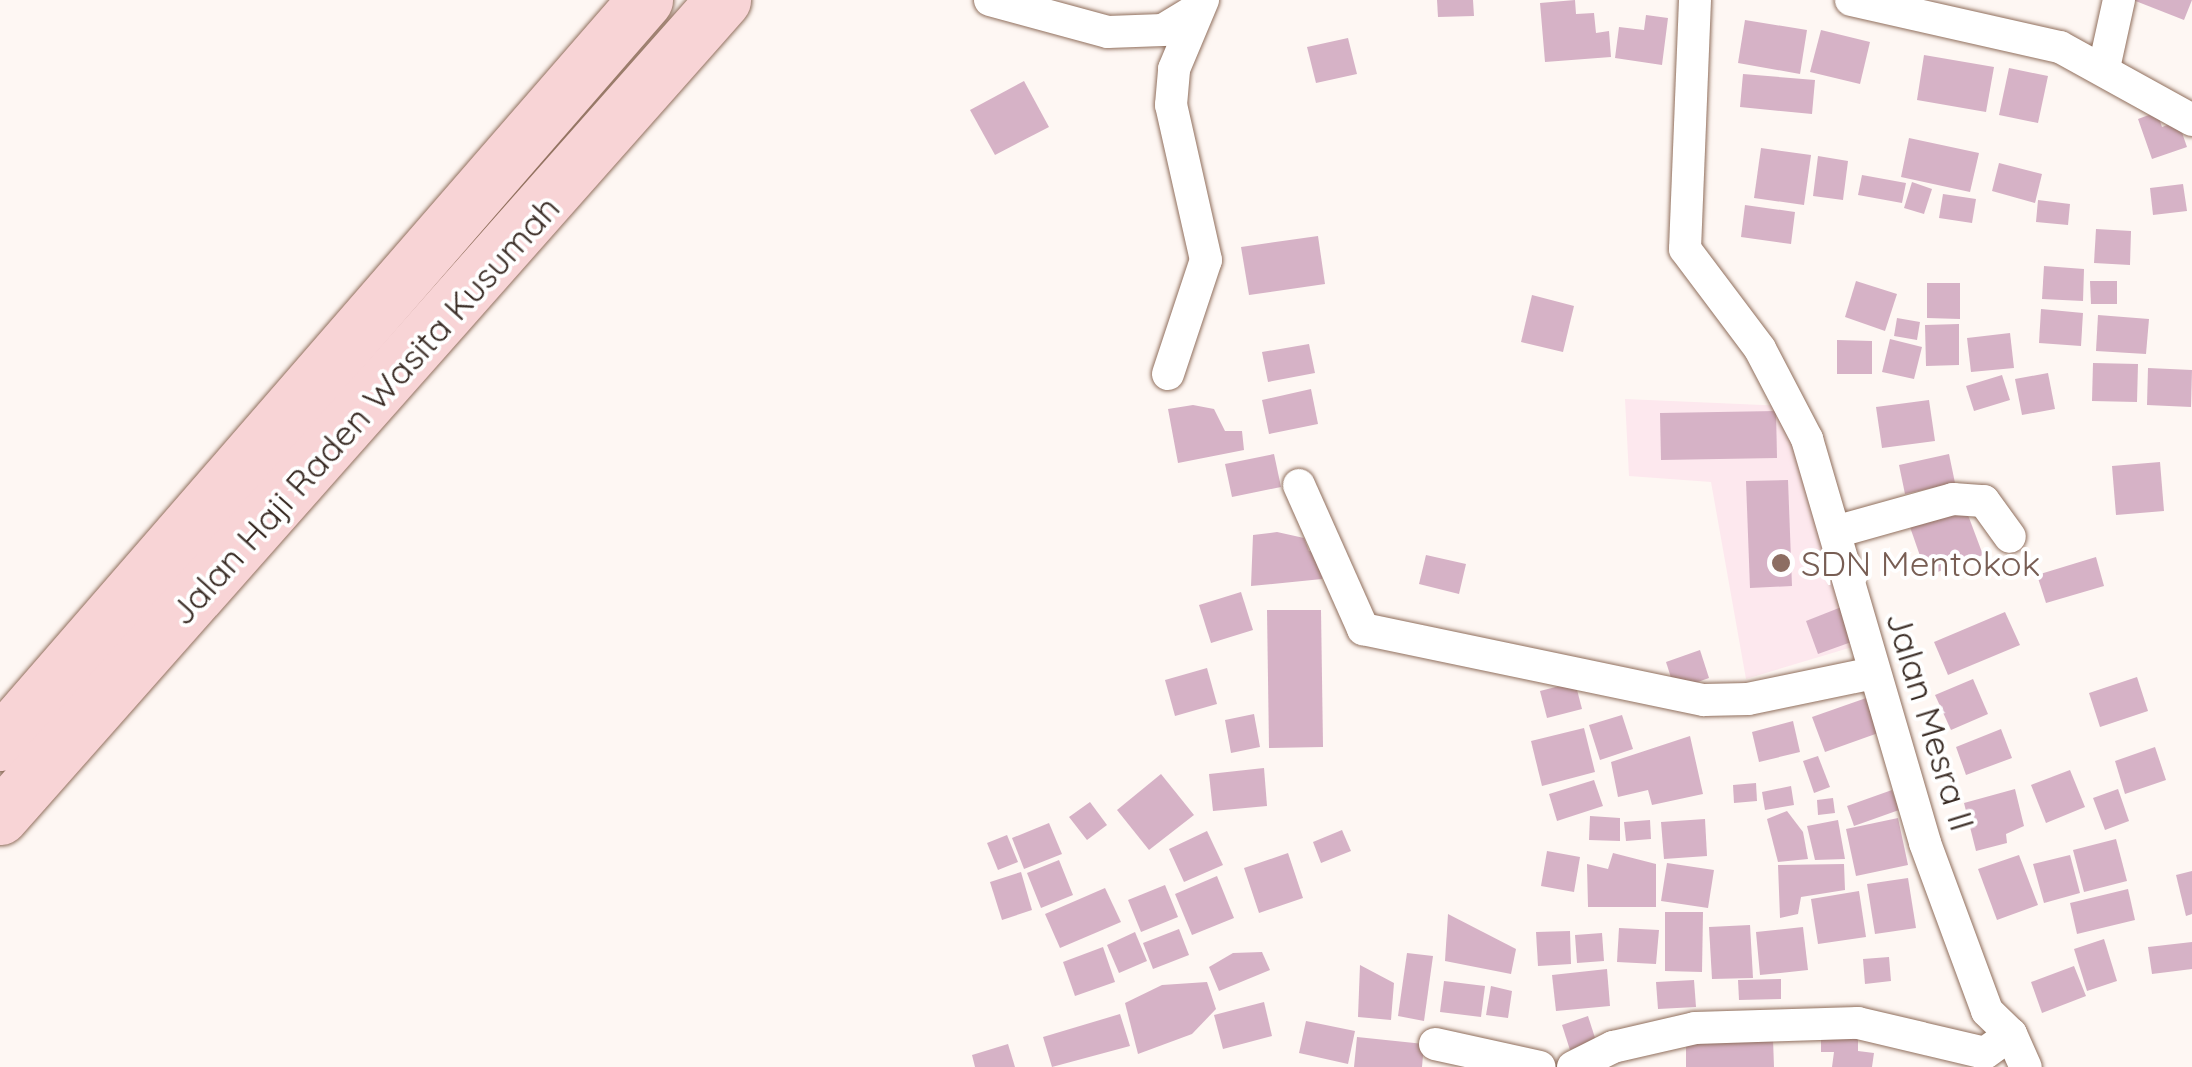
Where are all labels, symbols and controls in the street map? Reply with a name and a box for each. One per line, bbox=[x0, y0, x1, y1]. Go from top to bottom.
street label: Jalan Haji Raden Wasita Kusumah bbox=[160, 187, 568, 633]
place label: SDN Mentokok bbox=[1801, 542, 2040, 584]
marker: SDN Mentokok bbox=[1770, 552, 1792, 574]
street label: Jalan Mesra II bbox=[1878, 606, 1984, 836]

